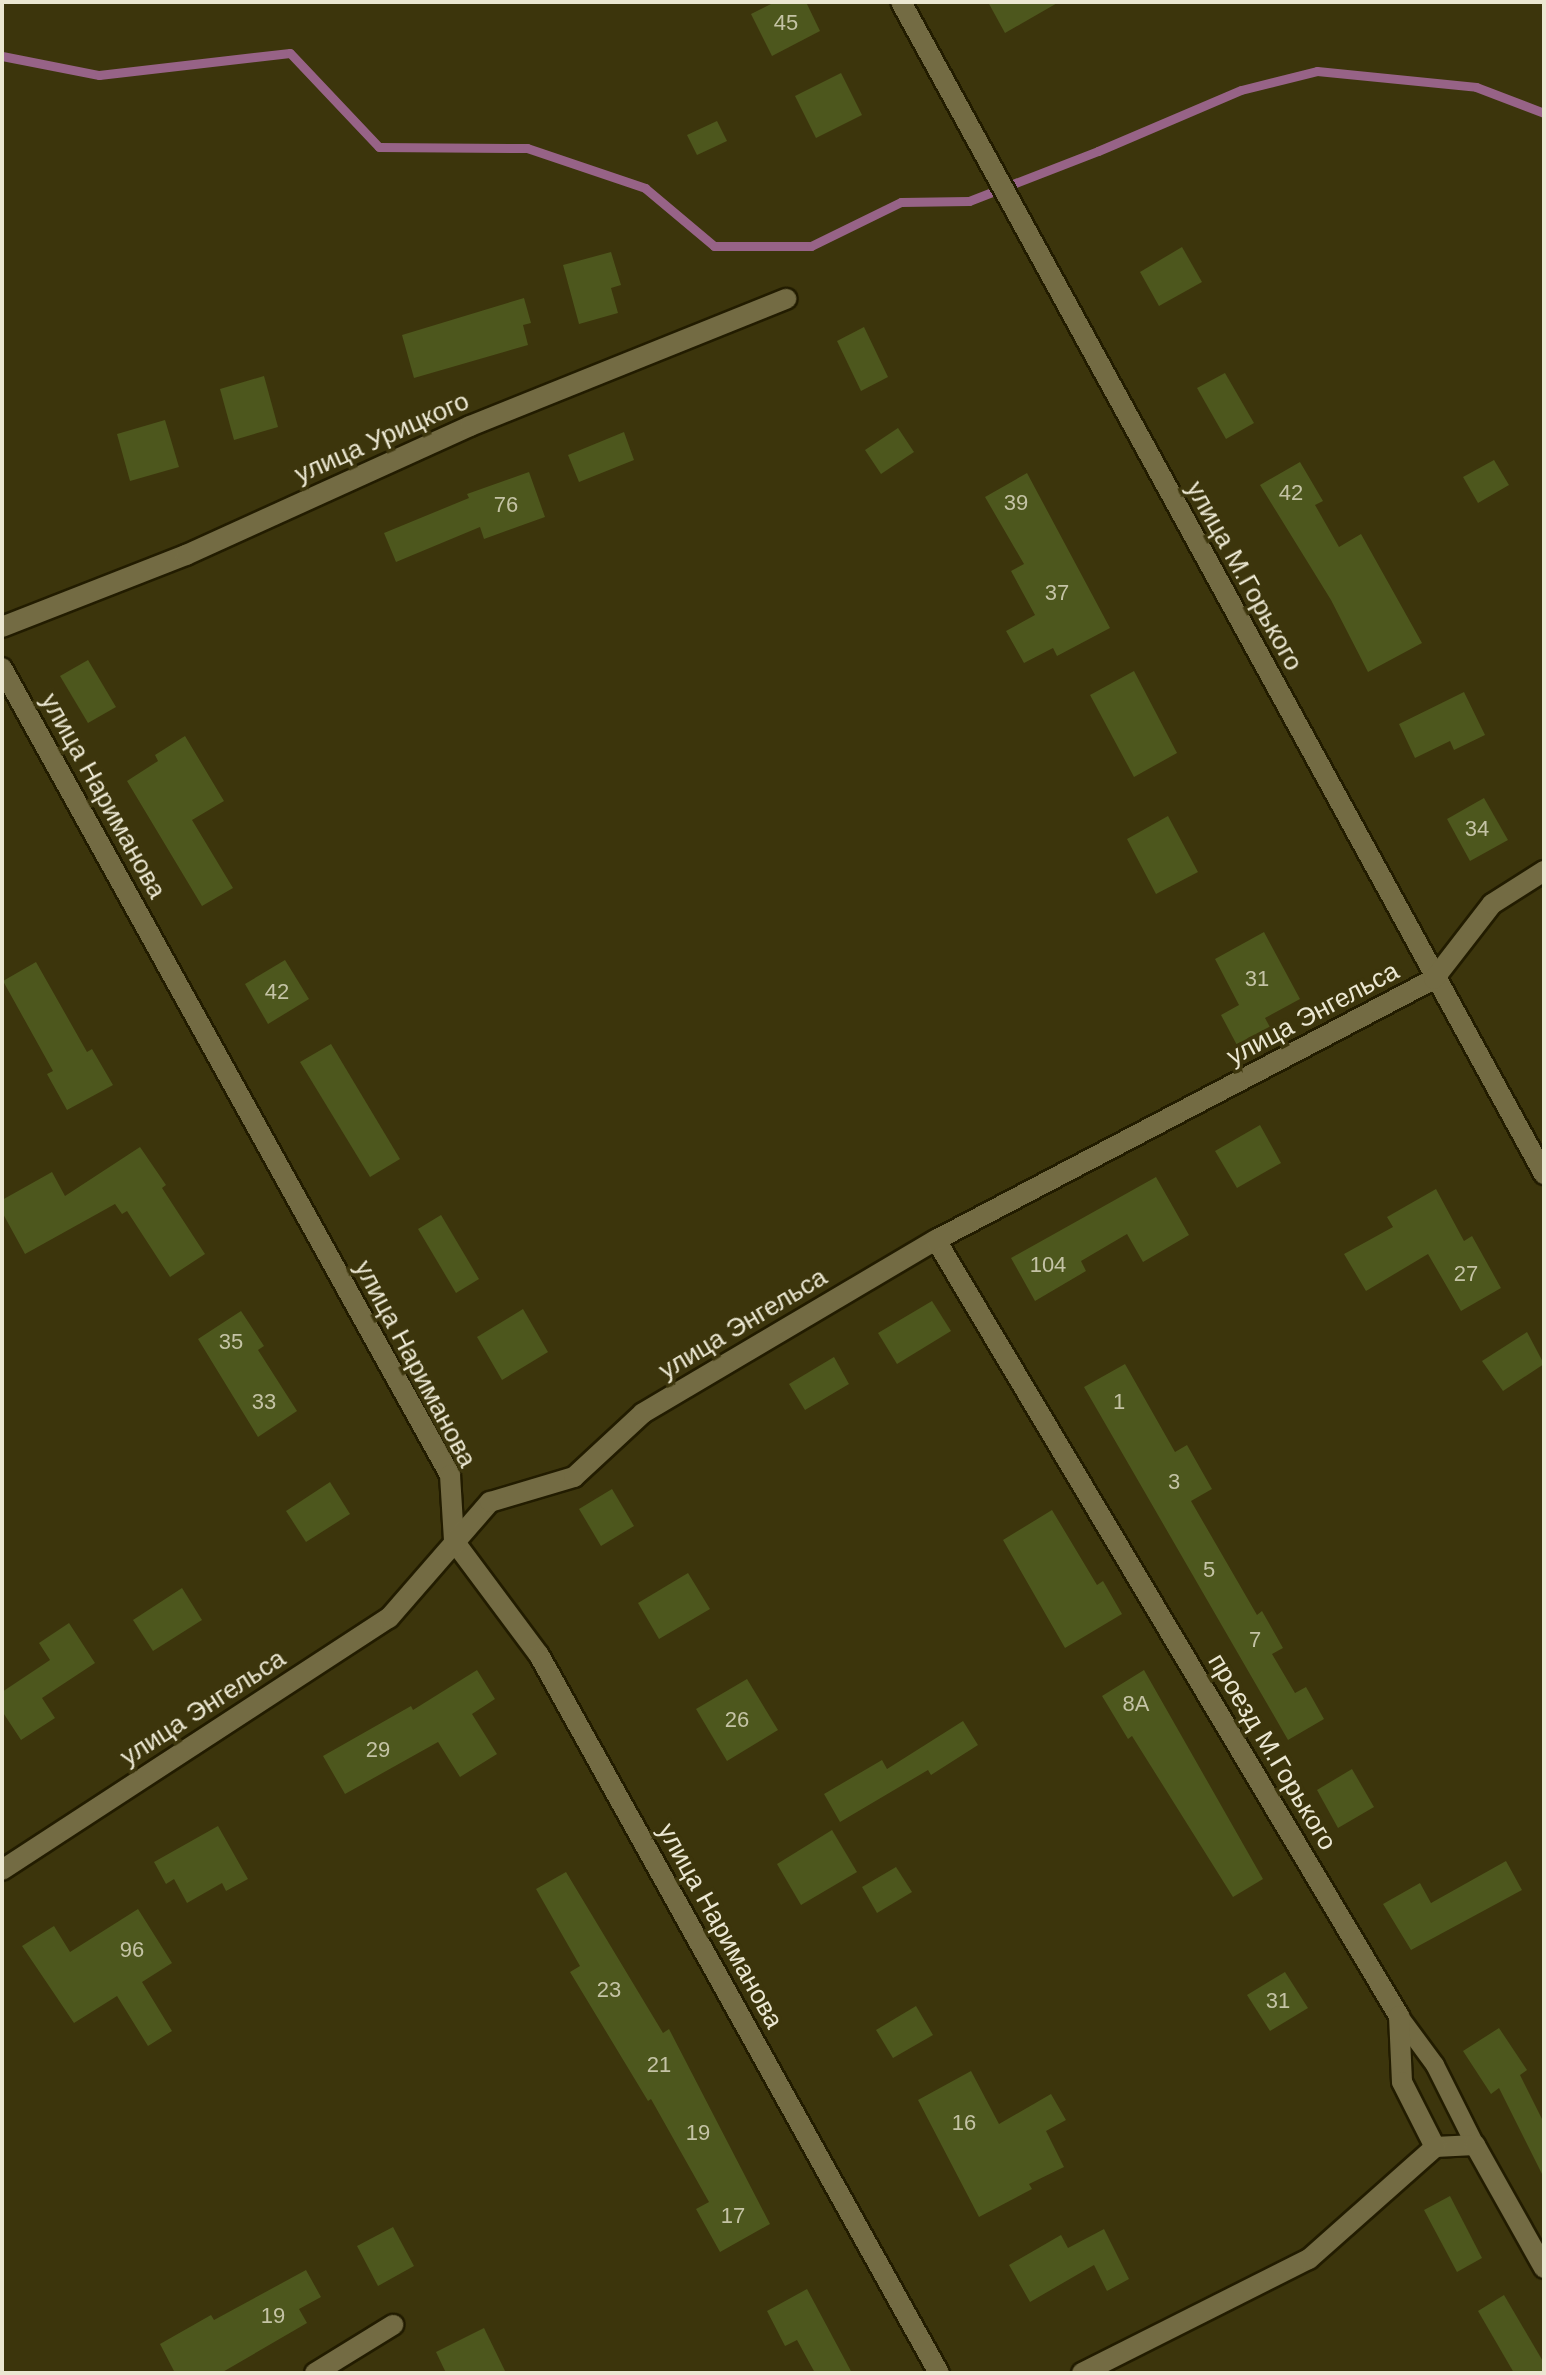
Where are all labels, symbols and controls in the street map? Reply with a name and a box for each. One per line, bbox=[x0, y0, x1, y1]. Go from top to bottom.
house number: 45 bbox=[774, 10, 798, 36]
street label: улица Урицкого bbox=[290, 386, 474, 490]
street label: улица М.Горького bbox=[1179, 476, 1309, 676]
house number: 42 bbox=[1279, 480, 1303, 506]
house number: 39 bbox=[1004, 490, 1028, 516]
house number: 76 bbox=[494, 492, 518, 518]
house number: 37 bbox=[1045, 580, 1069, 606]
street label: улица Нариманова bbox=[34, 688, 172, 904]
house number: 34 bbox=[1465, 816, 1489, 842]
street label: улица Энгельса bbox=[1222, 956, 1404, 1072]
house number: 31 bbox=[1245, 966, 1269, 992]
house number: 42 bbox=[265, 979, 289, 1005]
house number: 104 bbox=[1030, 1252, 1066, 1278]
street label: улица Нариманова bbox=[347, 1255, 483, 1473]
house number: 27 bbox=[1454, 1261, 1478, 1287]
street label: улица Энгельса bbox=[653, 1262, 833, 1386]
house number: 35 bbox=[219, 1329, 243, 1355]
house number: 33 bbox=[252, 1389, 276, 1415]
house number: 1 bbox=[1113, 1389, 1125, 1415]
house number: 3 bbox=[1168, 1469, 1180, 1495]
house number: 5 bbox=[1203, 1557, 1215, 1583]
house number: 7 bbox=[1249, 1627, 1261, 1653]
street label: улица Энгельса bbox=[115, 1643, 291, 1773]
street label: проезд М.Горького bbox=[1201, 1648, 1343, 1856]
house number: 8А bbox=[1123, 1691, 1149, 1717]
house number: 26 bbox=[725, 1707, 749, 1733]
house number: 29 bbox=[366, 1737, 390, 1763]
street label: улица Нариманова bbox=[651, 1818, 789, 2034]
house number: 96 bbox=[120, 1937, 144, 1963]
house number: 23 bbox=[597, 1977, 621, 2003]
house number: 31 bbox=[1266, 1988, 1290, 2014]
house number: 21 bbox=[647, 2052, 671, 2078]
house number: 16 bbox=[952, 2110, 976, 2136]
house number: 19 bbox=[686, 2120, 710, 2146]
house number: 17 bbox=[721, 2203, 745, 2229]
house number: 19 bbox=[261, 2303, 285, 2329]

